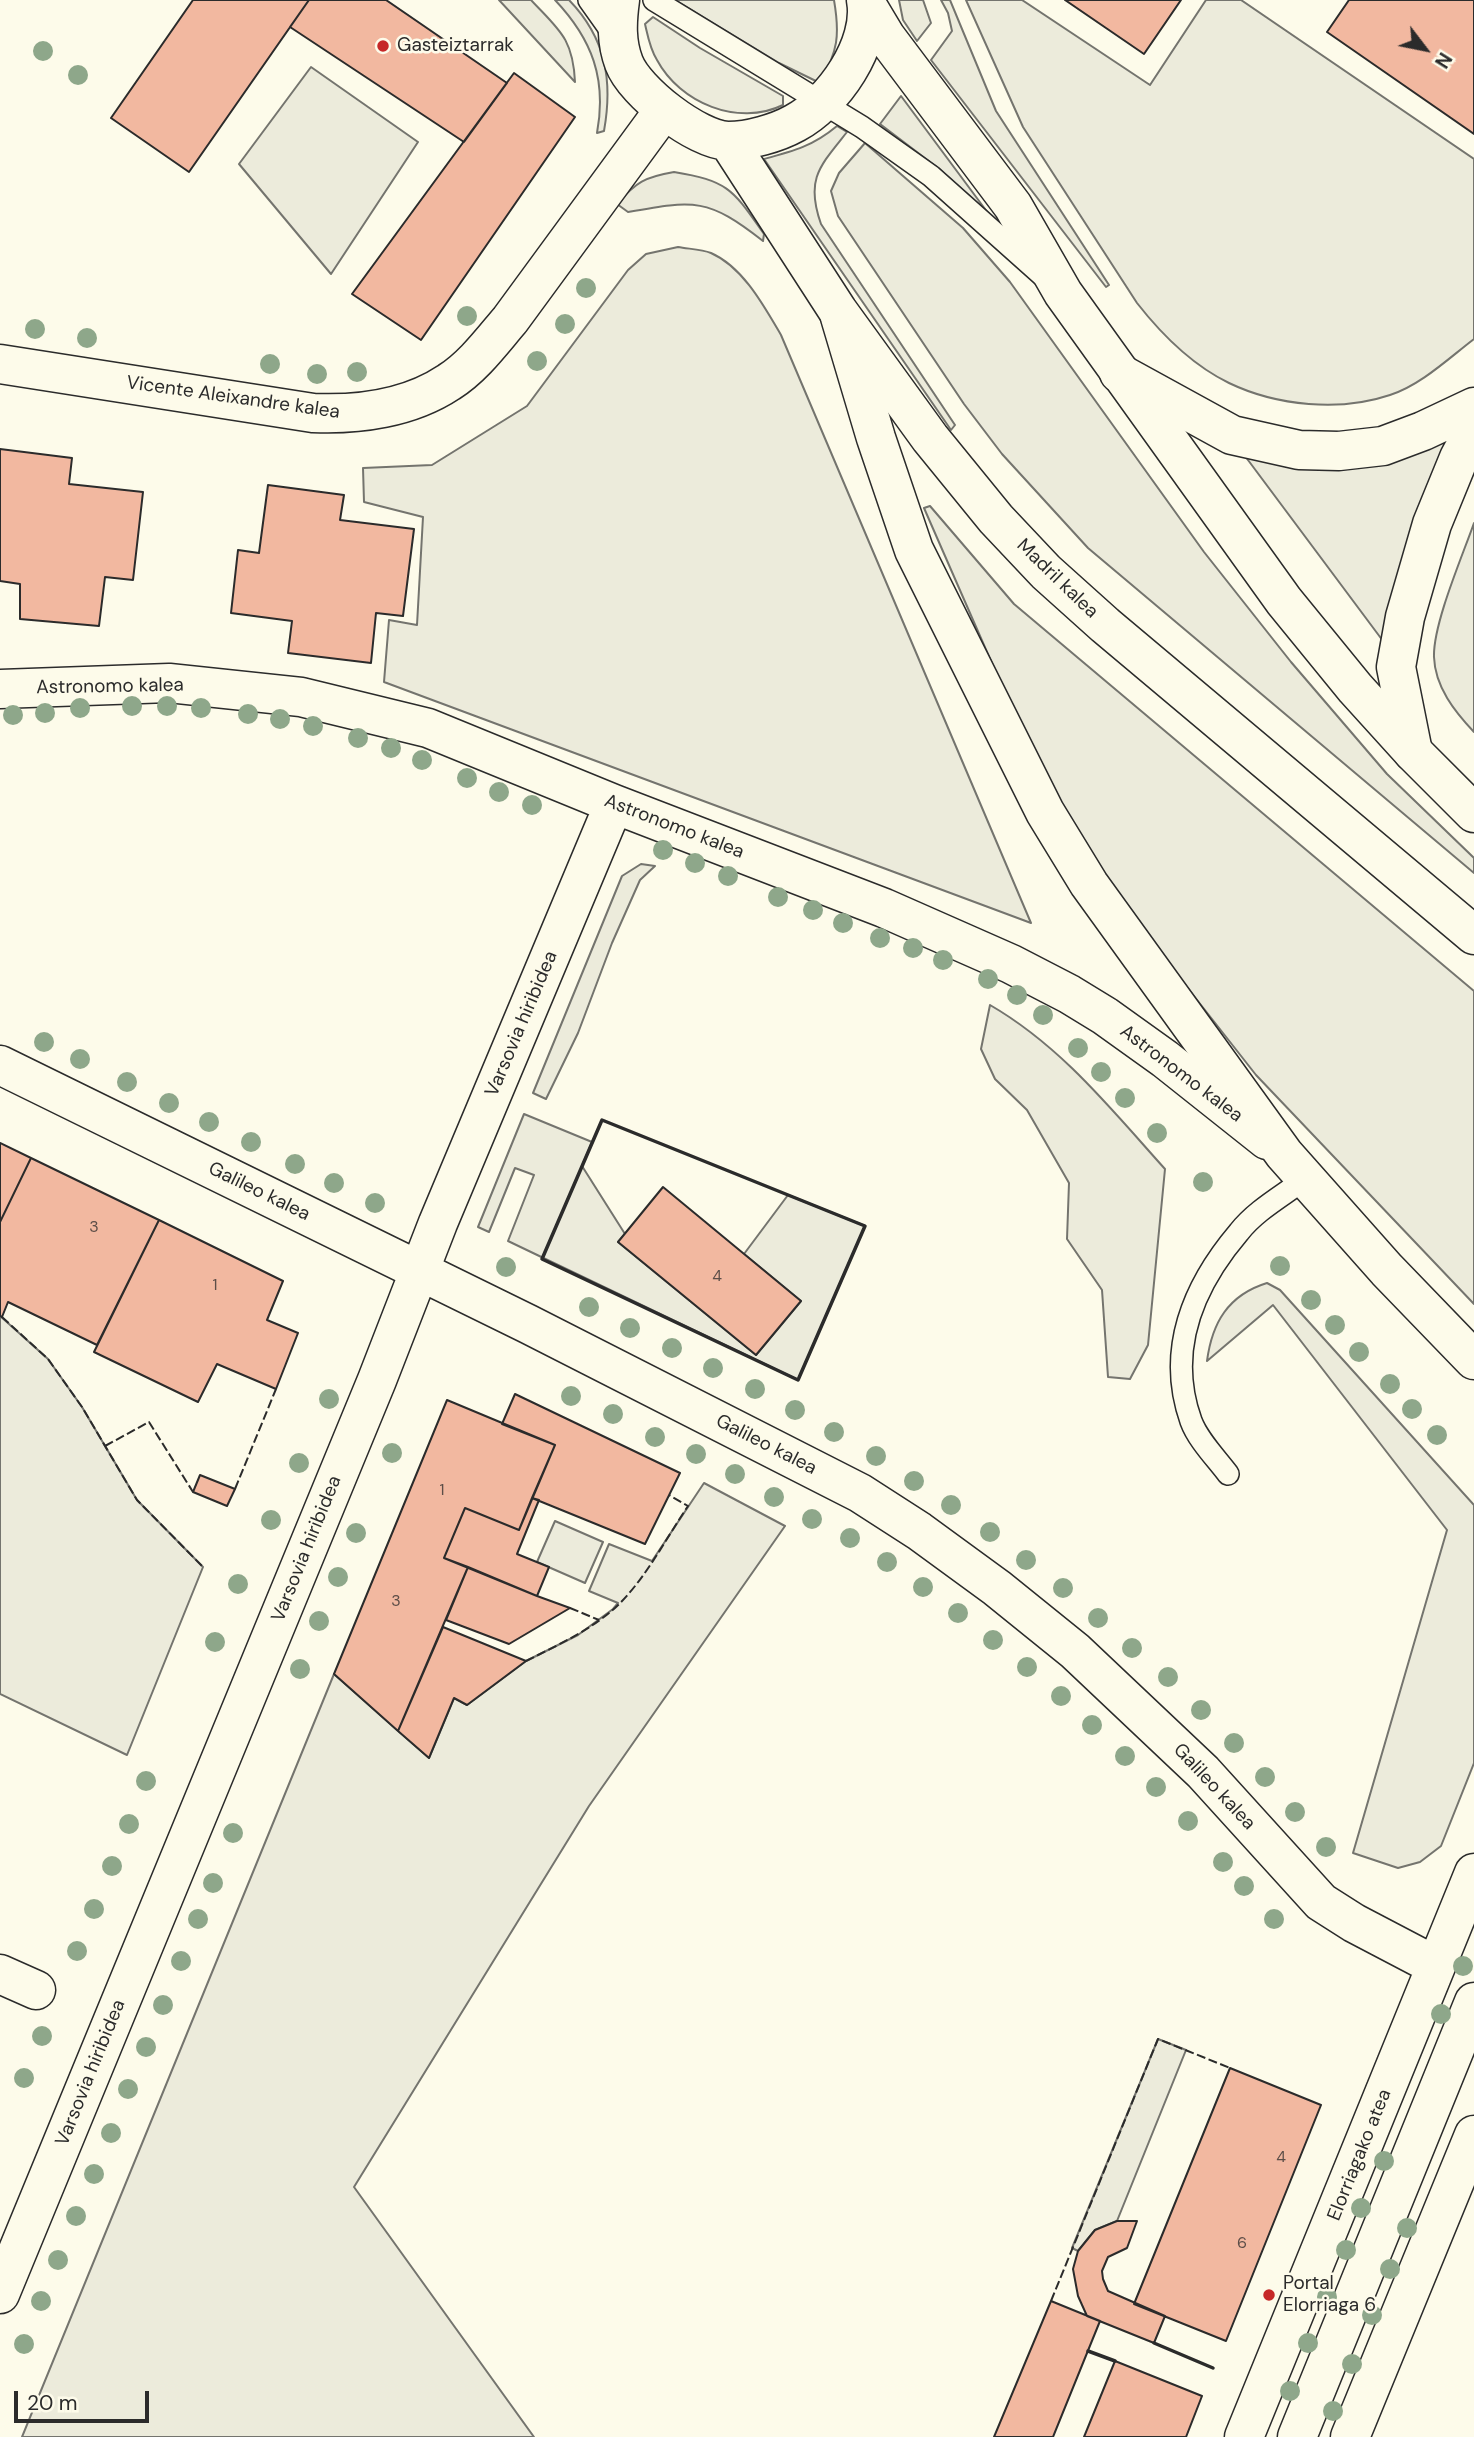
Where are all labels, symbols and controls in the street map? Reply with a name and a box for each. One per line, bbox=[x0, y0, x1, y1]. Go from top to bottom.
north arrow bbox=[1390, 14, 1460, 84]
place label: Gasteiztarrak bbox=[397, 35, 514, 57]
marker: Gasteiztarrak bbox=[375, 38, 391, 54]
text: N bbox=[1429, 48, 1458, 73]
street label: Vicente Aleixandre kalea bbox=[125, 372, 341, 424]
street label: Madril kalea bbox=[1012, 535, 1102, 623]
street label: Astronomo kalea bbox=[36, 674, 184, 700]
street label: Astronomo kalea bbox=[601, 790, 747, 864]
street label: Varsovia hiribidea bbox=[481, 948, 563, 1100]
street label: Astronomo kalea bbox=[1115, 1020, 1247, 1128]
street label: Galileo kalea bbox=[205, 1158, 313, 1226]
house number: 3 bbox=[89, 1218, 99, 1238]
house number: 4 bbox=[712, 1267, 722, 1287]
house number: 1 bbox=[213, 1276, 217, 1296]
street label: Galileo kalea bbox=[712, 1410, 820, 1480]
street label: Varsovia hiribidea bbox=[267, 1472, 347, 1626]
house number: 1 bbox=[440, 1481, 444, 1501]
house number: 3 bbox=[391, 1592, 401, 1612]
street label: Galileo kalea bbox=[1168, 1739, 1260, 1835]
street label: Varsovia hiribidea bbox=[51, 1996, 131, 2150]
street label: Elorriagako atea bbox=[1323, 2086, 1397, 2224]
house number: 4 bbox=[1276, 2148, 1286, 2168]
house number: 6 bbox=[1237, 2234, 1247, 2254]
place label: Portal Elorriaga 6 bbox=[1283, 2273, 1376, 2317]
marker: Portal Elorriaga 6 bbox=[1261, 2287, 1277, 2303]
scale bar bbox=[18, 2378, 152, 2422]
text: 20 m bbox=[27, 2389, 78, 2417]

